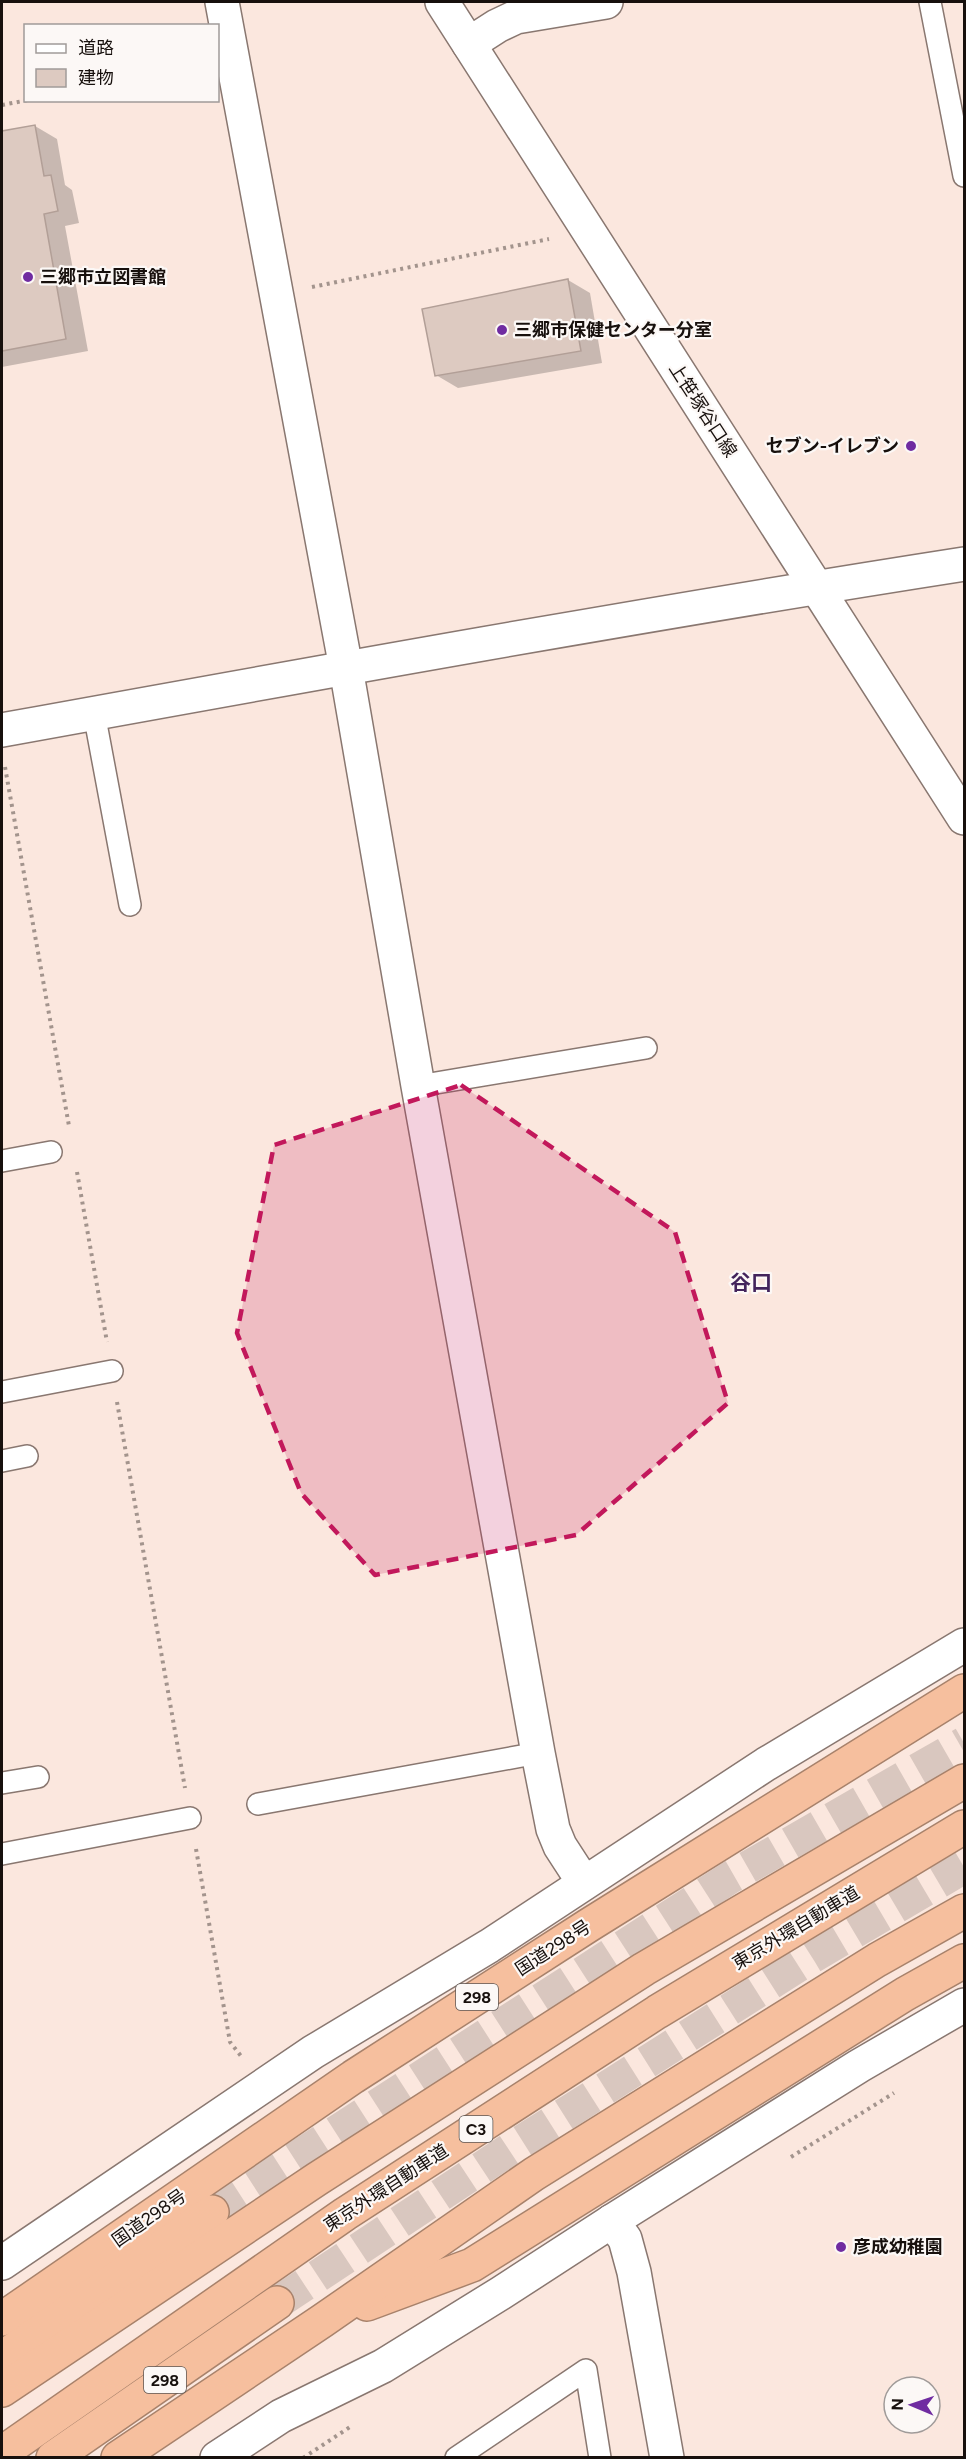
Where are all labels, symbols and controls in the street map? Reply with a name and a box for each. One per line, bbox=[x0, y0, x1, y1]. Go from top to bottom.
legend bbox=[24, 24, 219, 102]
text: 道路 bbox=[78, 37, 114, 59]
text: 建物 bbox=[78, 67, 114, 89]
place label: 三郷市立図書館 bbox=[40, 266, 166, 288]
marker: 三郷市立図書館 bbox=[21, 270, 35, 284]
place label: 三郷市保健センター分室 bbox=[514, 319, 712, 341]
marker: 三郷市保健センター分室 bbox=[495, 323, 509, 337]
street label: 上笹塚谷口線 bbox=[664, 359, 742, 461]
place label: セブン-イレブン bbox=[766, 435, 899, 457]
marker: セブン-イレブン bbox=[904, 439, 918, 453]
district label: 谷口 bbox=[730, 1270, 772, 1295]
street label: 東京外環自動車道 bbox=[729, 1881, 863, 1975]
street label: 国道298号 bbox=[511, 1916, 595, 1980]
road number: 298 bbox=[456, 1984, 498, 2010]
road number: C3 bbox=[460, 2116, 492, 2142]
street label: 東京外環自動車道 bbox=[320, 2140, 452, 2236]
street label: 国道298号 bbox=[108, 2185, 190, 2251]
place label: 彦成幼稚園 bbox=[853, 2236, 943, 2258]
marker: 彦成幼稚園 bbox=[834, 2240, 848, 2254]
road number: 298 bbox=[144, 2367, 186, 2393]
north arrow bbox=[882, 2375, 942, 2435]
text: N bbox=[888, 2398, 907, 2411]

